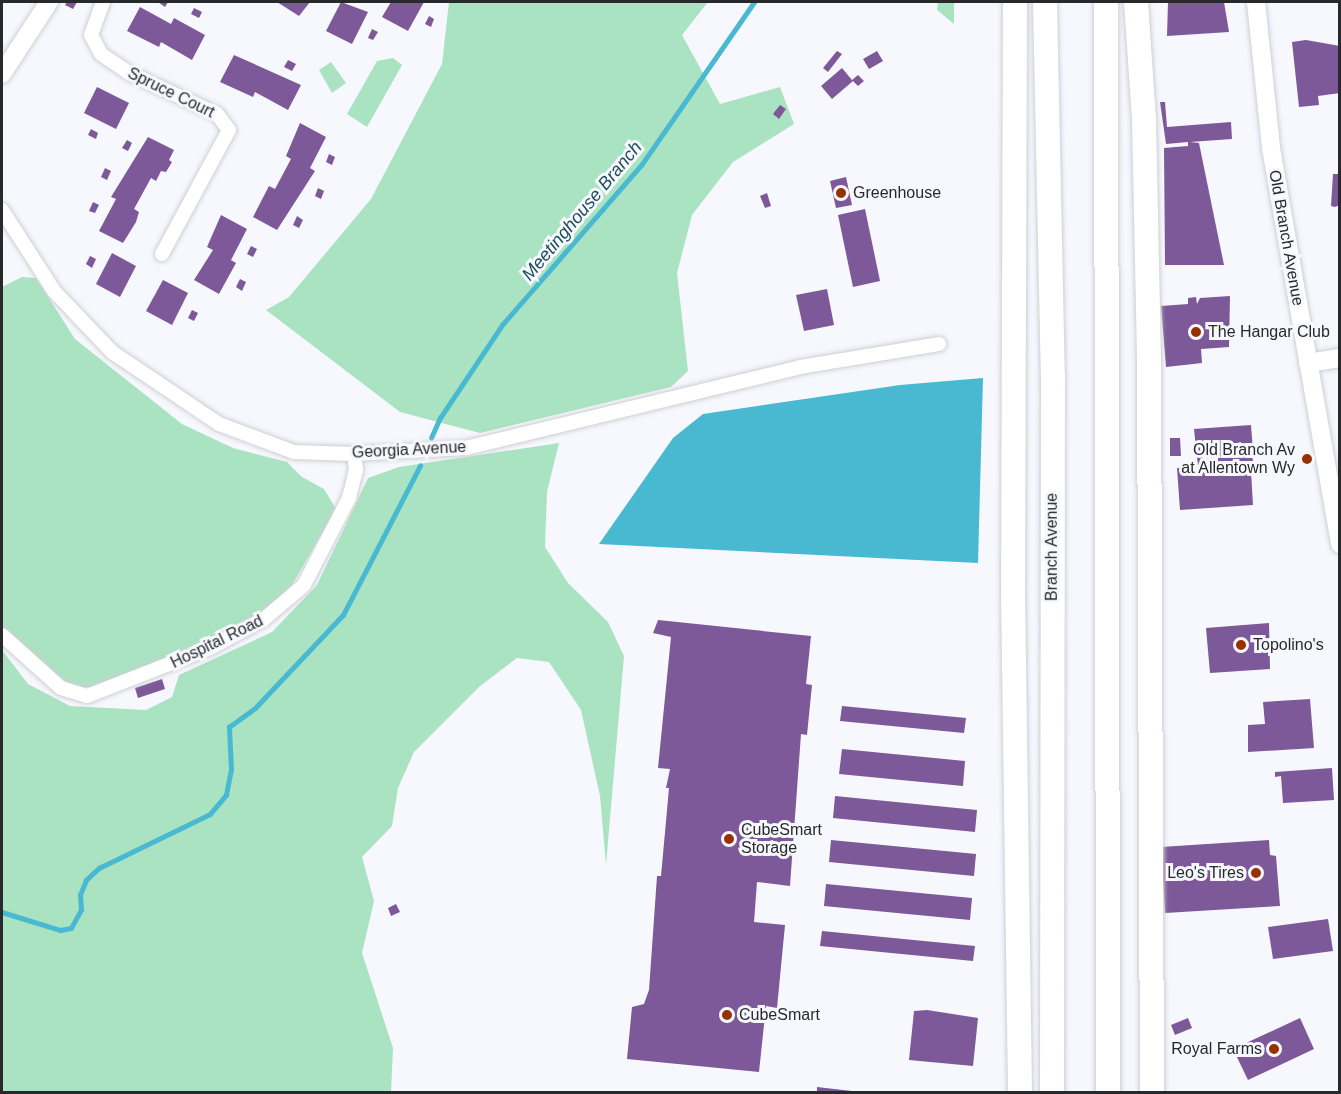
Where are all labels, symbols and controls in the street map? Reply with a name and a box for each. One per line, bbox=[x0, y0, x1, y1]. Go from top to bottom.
street label: Spruce Court bbox=[124, 64, 218, 122]
water label: Meetinghouse Branch bbox=[517, 137, 647, 285]
street label: Old Branch Avenue bbox=[1265, 168, 1307, 308]
place label: Greenhouse bbox=[853, 183, 941, 203]
marker: Greenhouse bbox=[834, 186, 848, 200]
place label: The Hangar Club bbox=[1208, 322, 1330, 342]
marker: The Hangar Club bbox=[1189, 325, 1203, 339]
street label: Georgia Avenue bbox=[351, 437, 467, 463]
place label: Old Branch Av at Allentown Wy bbox=[1180, 440, 1295, 478]
marker: Old Branch Av at Allentown Wy bbox=[1300, 452, 1314, 466]
street label: Branch Avenue bbox=[1042, 492, 1062, 602]
street label: Hospital Road bbox=[168, 611, 266, 673]
place label: Topolino's bbox=[1253, 635, 1324, 655]
marker: Topolino's bbox=[1234, 638, 1248, 652]
place label: CubeSmart Storage bbox=[741, 820, 822, 858]
marker: CubeSmart Storage bbox=[722, 832, 736, 846]
place label: Leo's Tires bbox=[1167, 863, 1244, 883]
marker: Leo's Tires bbox=[1249, 866, 1263, 880]
place label: CubeSmart bbox=[739, 1005, 820, 1025]
marker: CubeSmart bbox=[720, 1008, 734, 1022]
place label: Royal Farms bbox=[1171, 1039, 1262, 1059]
marker: Royal Farms bbox=[1267, 1042, 1281, 1056]

